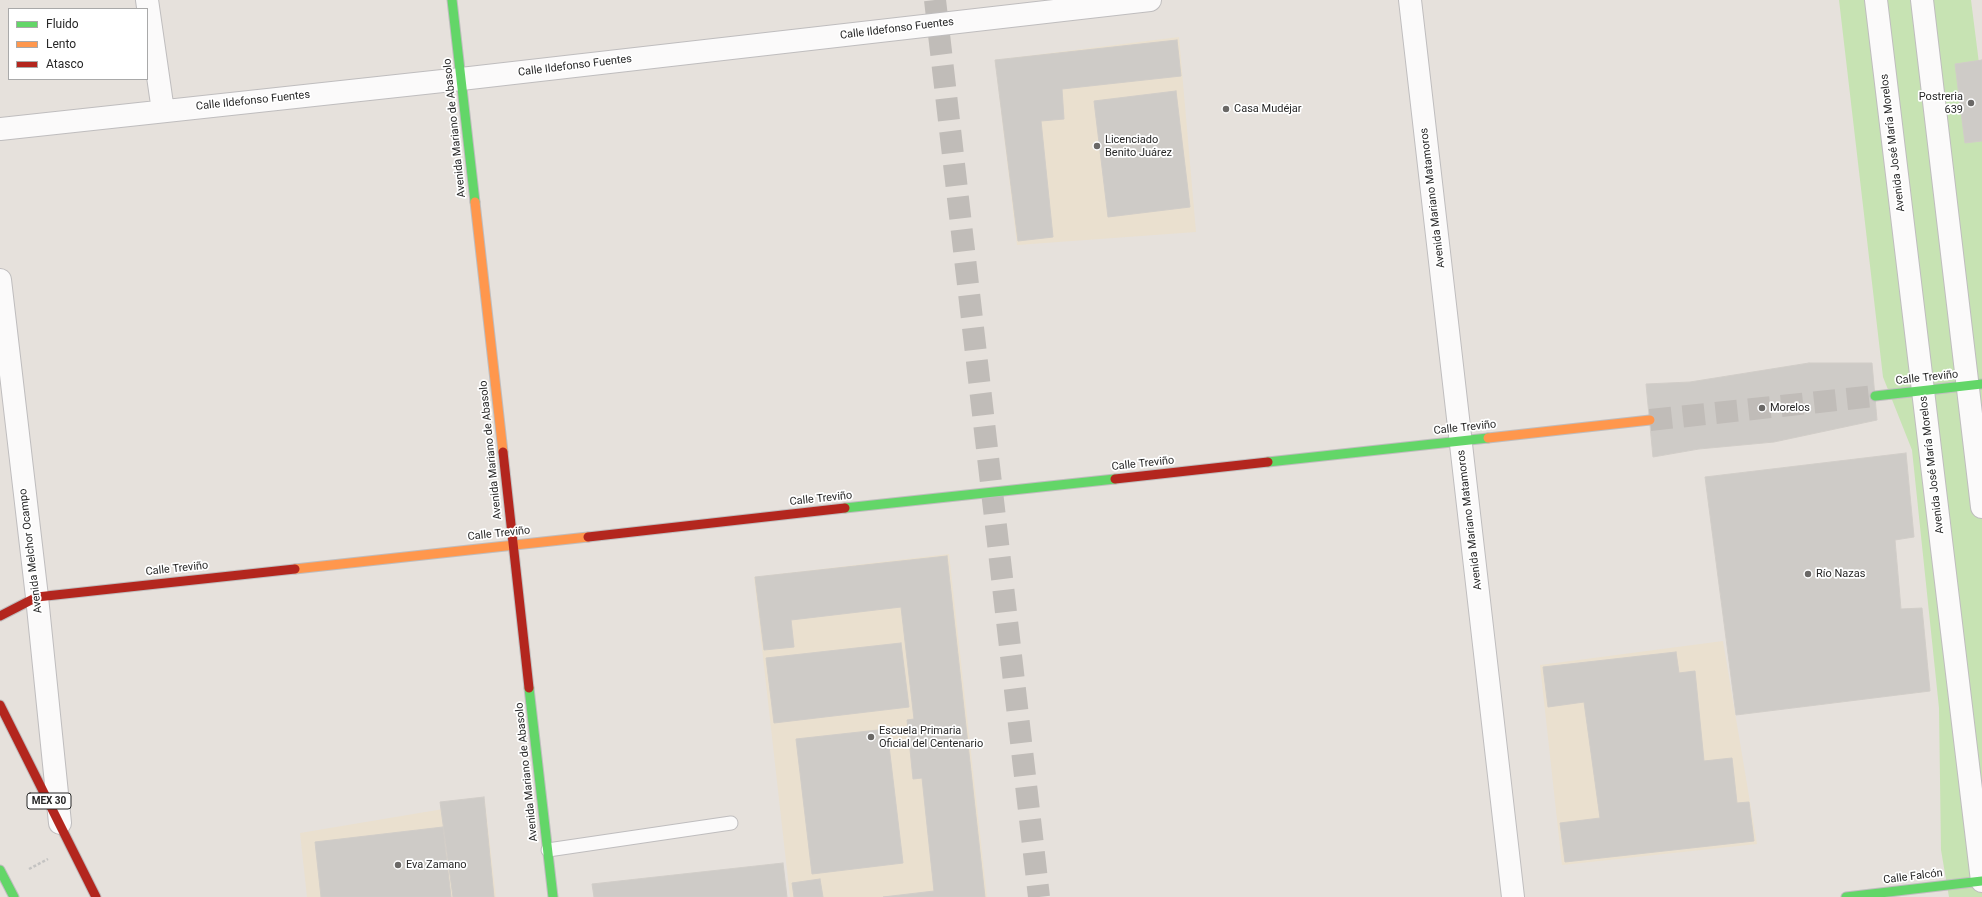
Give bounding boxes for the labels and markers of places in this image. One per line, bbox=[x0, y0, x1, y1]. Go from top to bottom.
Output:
place label: Postreria 639 bbox=[1919, 90, 1963, 116]
marker: Postreria 639 bbox=[1966, 98, 1976, 108]
place label: Casa Mudéjar bbox=[1234, 102, 1302, 116]
marker: Casa Mudéjar bbox=[1221, 104, 1231, 114]
place label: Licenciado Benito Juárez bbox=[1105, 133, 1172, 159]
marker: Licenciado Benito Juárez bbox=[1092, 141, 1102, 151]
place label: Morelos bbox=[1770, 401, 1810, 415]
marker: Morelos bbox=[1757, 403, 1767, 413]
place label: Río Nazas bbox=[1816, 567, 1865, 581]
marker: Río Nazas bbox=[1803, 569, 1813, 579]
place label: Escuela Primaria Oficial del Centenario bbox=[879, 724, 983, 750]
marker: Escuela Primaria Oficial del Centenario bbox=[866, 732, 876, 742]
place label: Eva Zamano bbox=[406, 858, 467, 872]
marker: Eva Zamano bbox=[393, 860, 403, 870]

